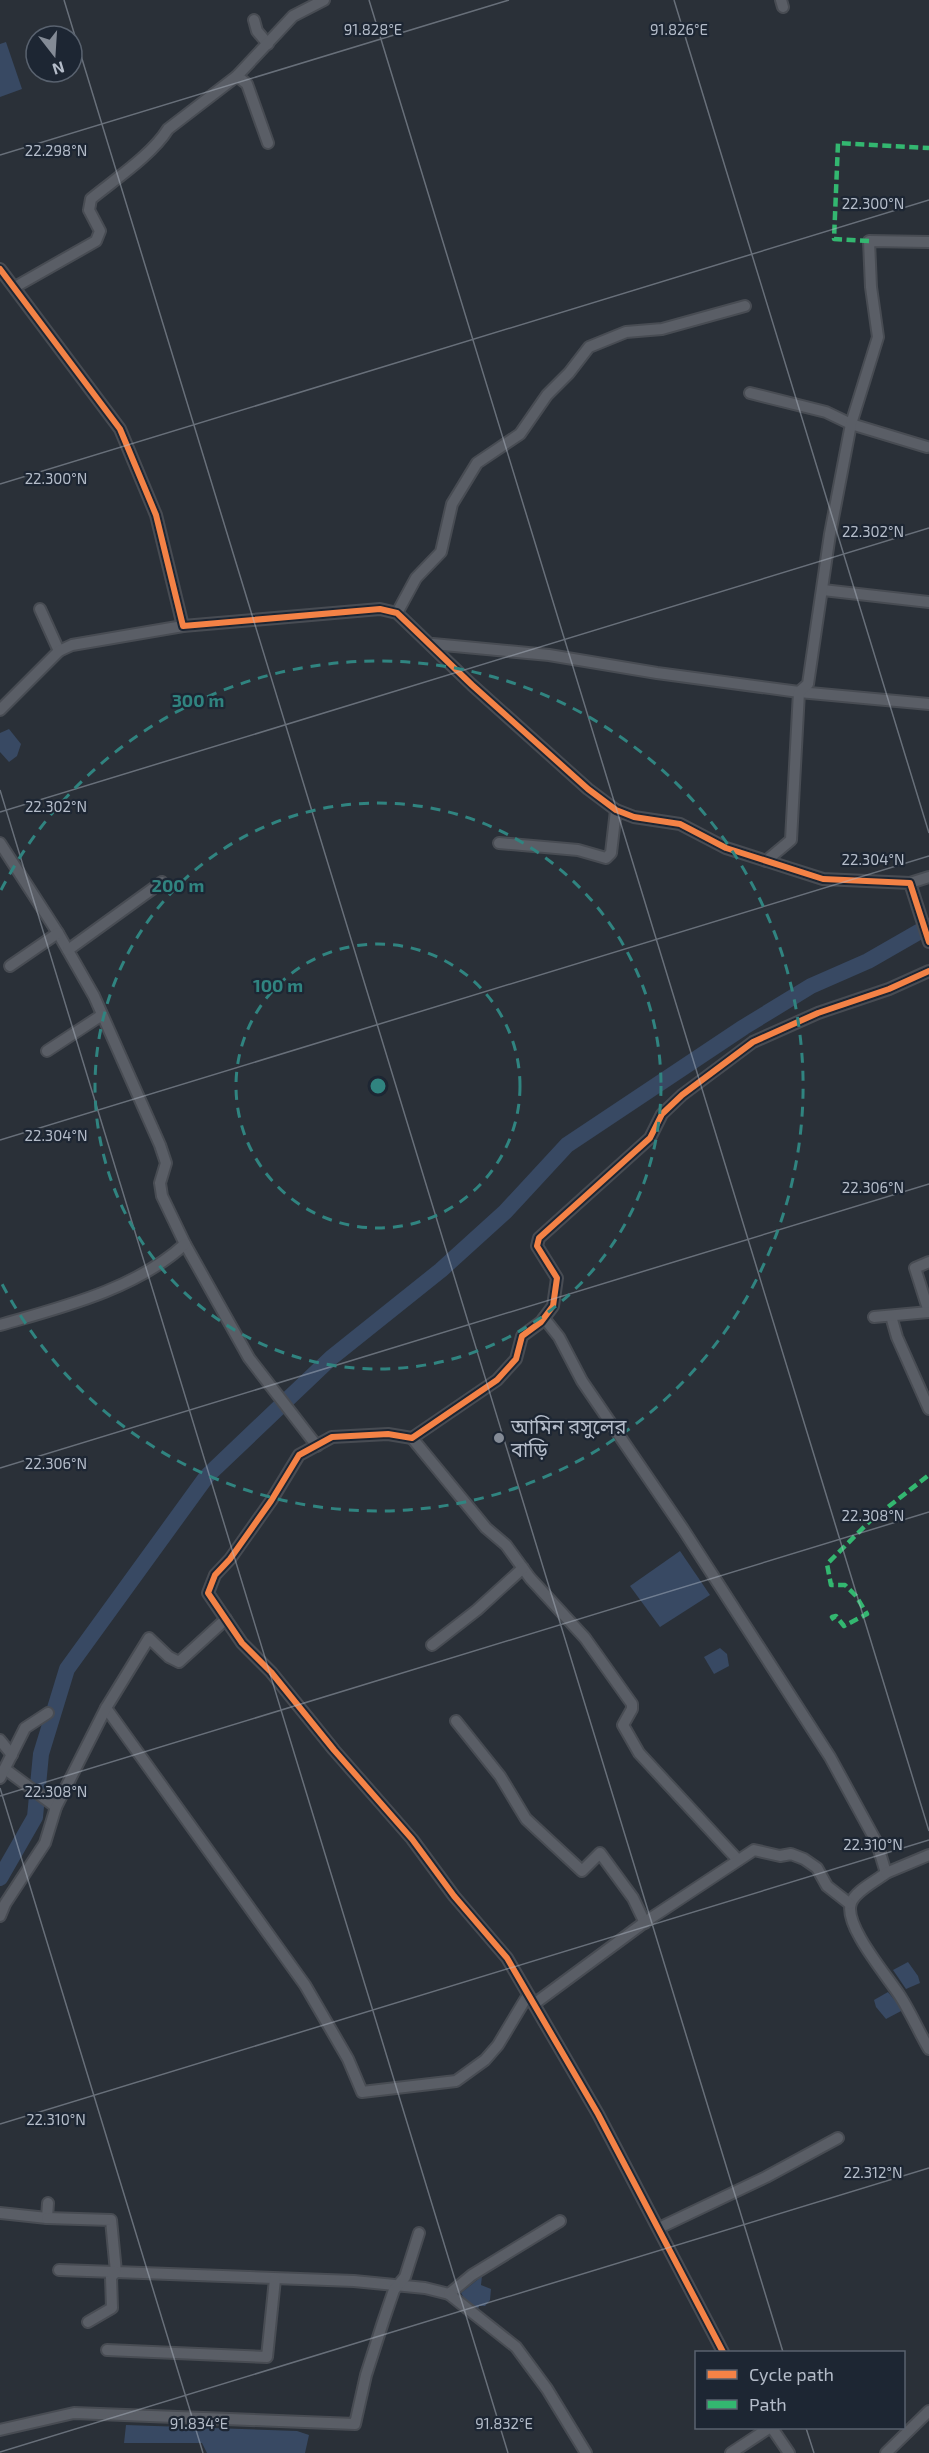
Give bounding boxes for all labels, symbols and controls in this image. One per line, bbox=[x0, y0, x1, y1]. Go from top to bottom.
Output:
text: 91.828°E bbox=[344, 20, 402, 38]
text: 91.826°E bbox=[650, 20, 708, 38]
north arrow bbox=[24, 24, 84, 84]
text: N bbox=[50, 58, 67, 80]
text: 22.298°N bbox=[25, 141, 87, 159]
text: 22.300°N bbox=[842, 194, 904, 212]
text: 22.300°N bbox=[25, 469, 87, 487]
text: 22.302°N bbox=[842, 522, 904, 540]
text: 300 m bbox=[172, 689, 224, 711]
text: 22.302°N bbox=[25, 797, 87, 815]
text: 22.304°N bbox=[842, 850, 904, 868]
text: 200 m bbox=[152, 874, 204, 896]
text: 100 m bbox=[253, 974, 303, 996]
centre of rings bbox=[368, 1076, 388, 1096]
text: 22.304°N bbox=[25, 1126, 87, 1144]
text: 22.306°N bbox=[842, 1178, 904, 1196]
place label: আমিন রসুলের বাড়ি bbox=[510, 1414, 627, 1461]
marker: আমিন রসুলের বাড়ি bbox=[492, 1431, 506, 1445]
text: 22.306°N bbox=[25, 1454, 87, 1472]
text: 22.308°N bbox=[842, 1506, 904, 1524]
text: 22.308°N bbox=[25, 1782, 87, 1800]
text: 22.310°N bbox=[843, 1835, 903, 1853]
text: 22.310°N bbox=[26, 2110, 86, 2128]
text: 22.312°N bbox=[843, 2163, 903, 2181]
legend bbox=[695, 2351, 905, 2429]
text: Cycle path bbox=[749, 2363, 834, 2385]
text: Path bbox=[749, 2393, 787, 2415]
text: 91.834°E bbox=[170, 2414, 228, 2432]
text: 91.832°E bbox=[475, 2414, 533, 2432]

